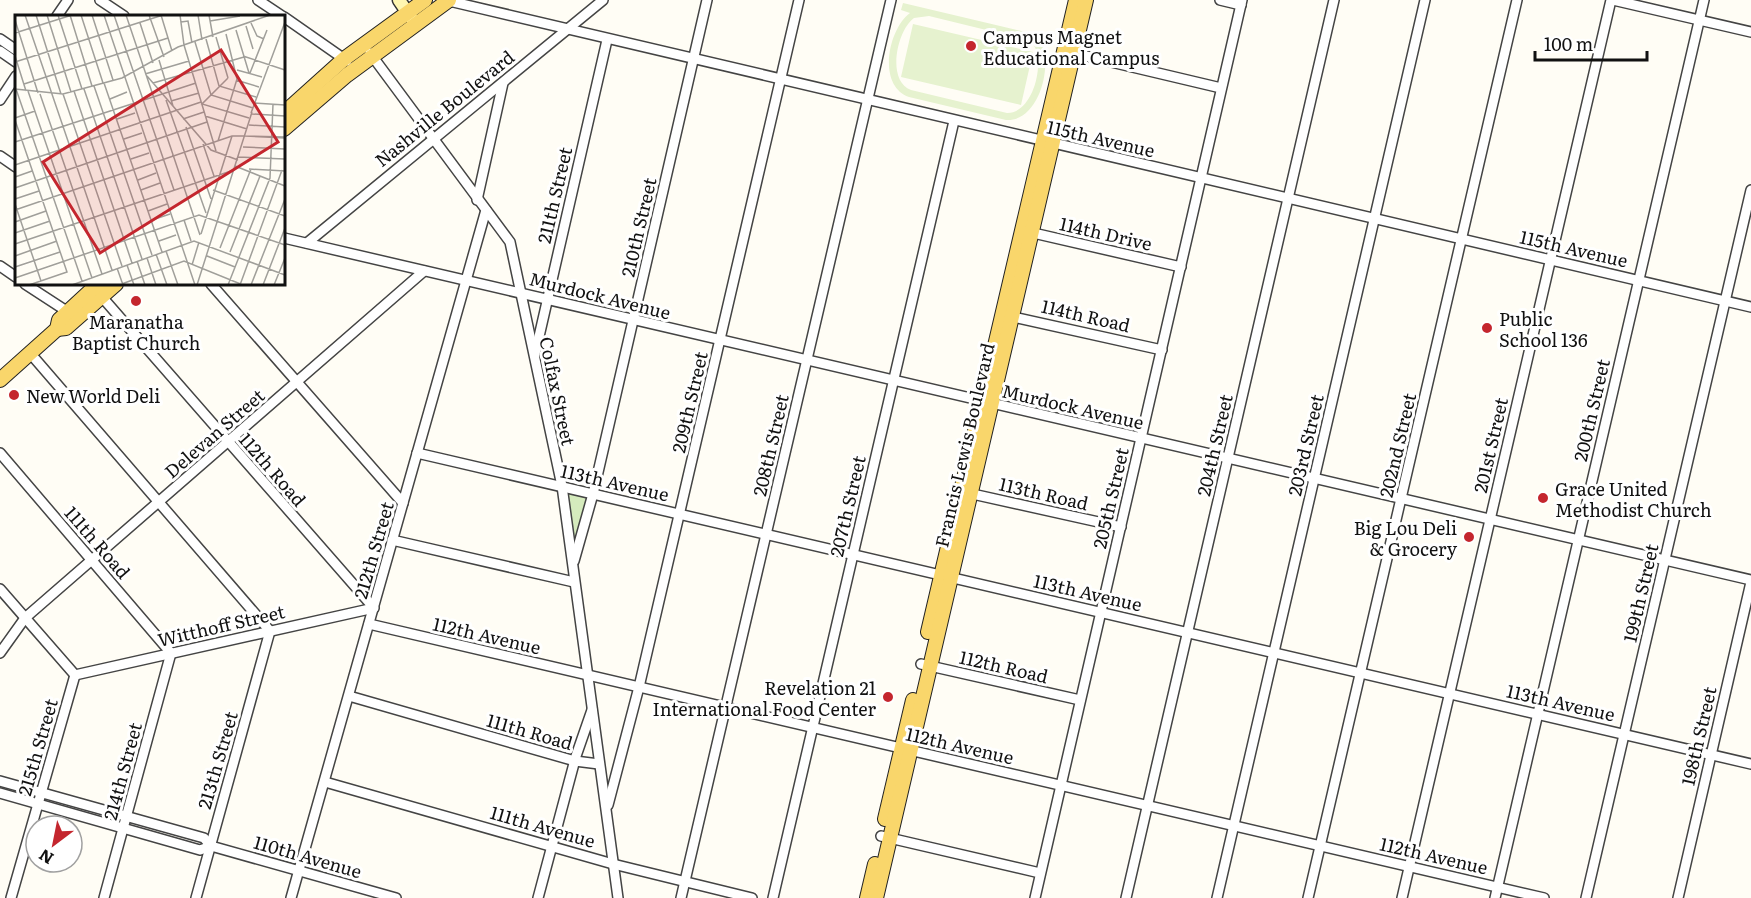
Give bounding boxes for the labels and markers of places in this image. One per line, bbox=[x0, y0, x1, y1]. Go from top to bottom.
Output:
place label: Campus Magnet Educational Campus bbox=[983, 23, 1159, 71]
marker: Campus Magnet Educational Campus bbox=[964, 39, 978, 53]
marker: Maranatha Baptist Church bbox=[129, 294, 143, 308]
place label: Public School 136 bbox=[1499, 305, 1588, 353]
place label: Maranatha Baptist Church bbox=[72, 308, 200, 356]
marker: Public School 136 bbox=[1480, 321, 1494, 335]
place label: New World Deli bbox=[26, 382, 160, 409]
marker: New World Deli bbox=[7, 388, 21, 402]
place label: Grace United Methodist Church bbox=[1555, 475, 1712, 523]
marker: Grace United Methodist Church bbox=[1536, 491, 1550, 505]
place label: Big Lou Deli & Grocery bbox=[1354, 514, 1458, 562]
marker: Big Lou Deli & Grocery bbox=[1462, 530, 1476, 544]
place label: Revelation 21 International Food Center bbox=[652, 674, 876, 722]
marker: Revelation 21 International Food Center bbox=[881, 690, 895, 704]

